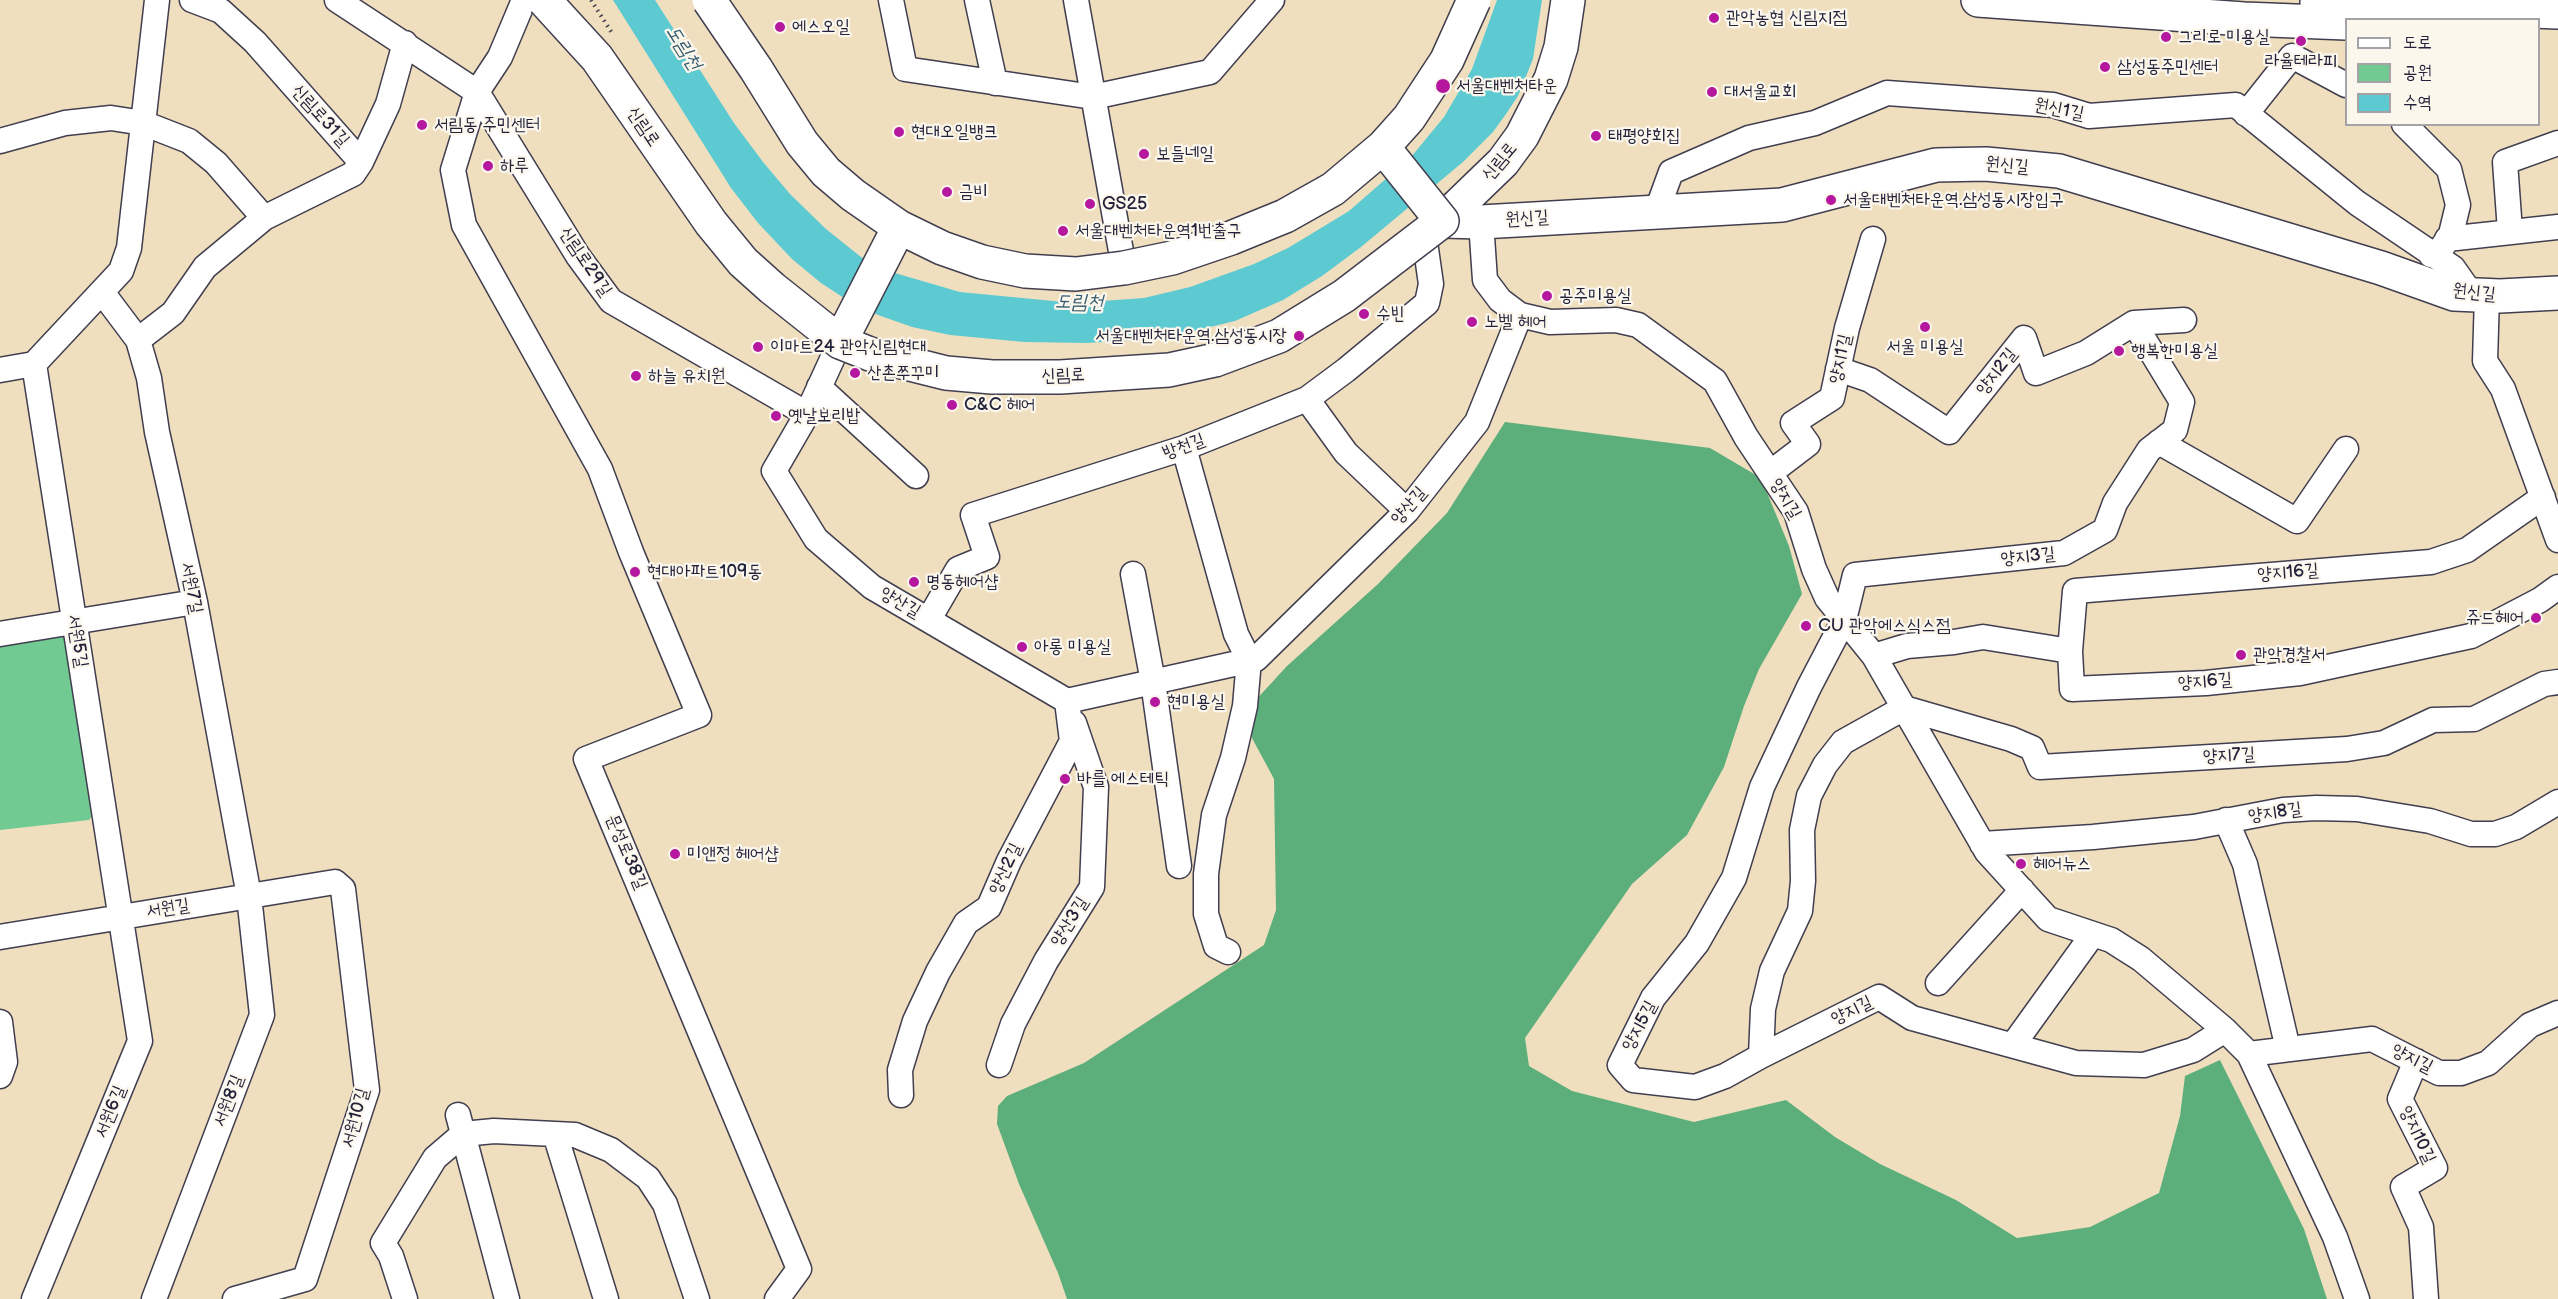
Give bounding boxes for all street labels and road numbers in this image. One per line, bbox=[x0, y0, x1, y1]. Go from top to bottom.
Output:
street label: 신림로31길 bbox=[287, 81, 353, 151]
street label: 원신1길 bbox=[2032, 95, 2086, 125]
street label: 신림로 bbox=[622, 103, 664, 151]
street label: 신림로 bbox=[1478, 138, 1522, 186]
street label: 원신길 bbox=[1984, 153, 2030, 179]
street label: 원신길 bbox=[1505, 207, 1549, 231]
street label: 신림로29길 bbox=[554, 223, 616, 301]
street label: 원신길 bbox=[2451, 280, 2497, 306]
street label: 양지1길 bbox=[1825, 332, 1857, 386]
street label: 양지2길 bbox=[1972, 344, 2022, 400]
street label: 신림로 bbox=[1041, 364, 1085, 388]
street label: 방천길 bbox=[1160, 429, 1208, 465]
street label: 양지길 bbox=[1765, 475, 1805, 523]
street label: 양산길 bbox=[1387, 483, 1431, 529]
street label: 양지3길 bbox=[2000, 543, 2056, 571]
street label: 서원7길 bbox=[175, 560, 207, 616]
street label: 양지16길 bbox=[2257, 560, 2319, 586]
street label: 양산길 bbox=[876, 583, 924, 623]
street label: 서원5길 bbox=[62, 613, 92, 669]
street label: 양지6길 bbox=[2177, 669, 2233, 695]
street label: 양지7길 bbox=[2202, 744, 2256, 768]
street label: 양지8길 bbox=[2247, 799, 2303, 827]
street label: 문성로38길 bbox=[601, 811, 651, 893]
street label: 양산2길 bbox=[985, 840, 1027, 898]
street label: 양산3길 bbox=[1046, 893, 1094, 951]
street label: 서원길 bbox=[145, 895, 191, 923]
street label: 양지길 bbox=[1828, 992, 1876, 1030]
street label: 양지5길 bbox=[1618, 997, 1662, 1055]
street label: 양지길 bbox=[2388, 1040, 2436, 1078]
street label: 서원8길 bbox=[209, 1072, 249, 1130]
street label: 서원6길 bbox=[91, 1083, 131, 1141]
street label: 서원10길 bbox=[338, 1086, 374, 1150]
street label: 양지10길 bbox=[2394, 1103, 2440, 1167]

